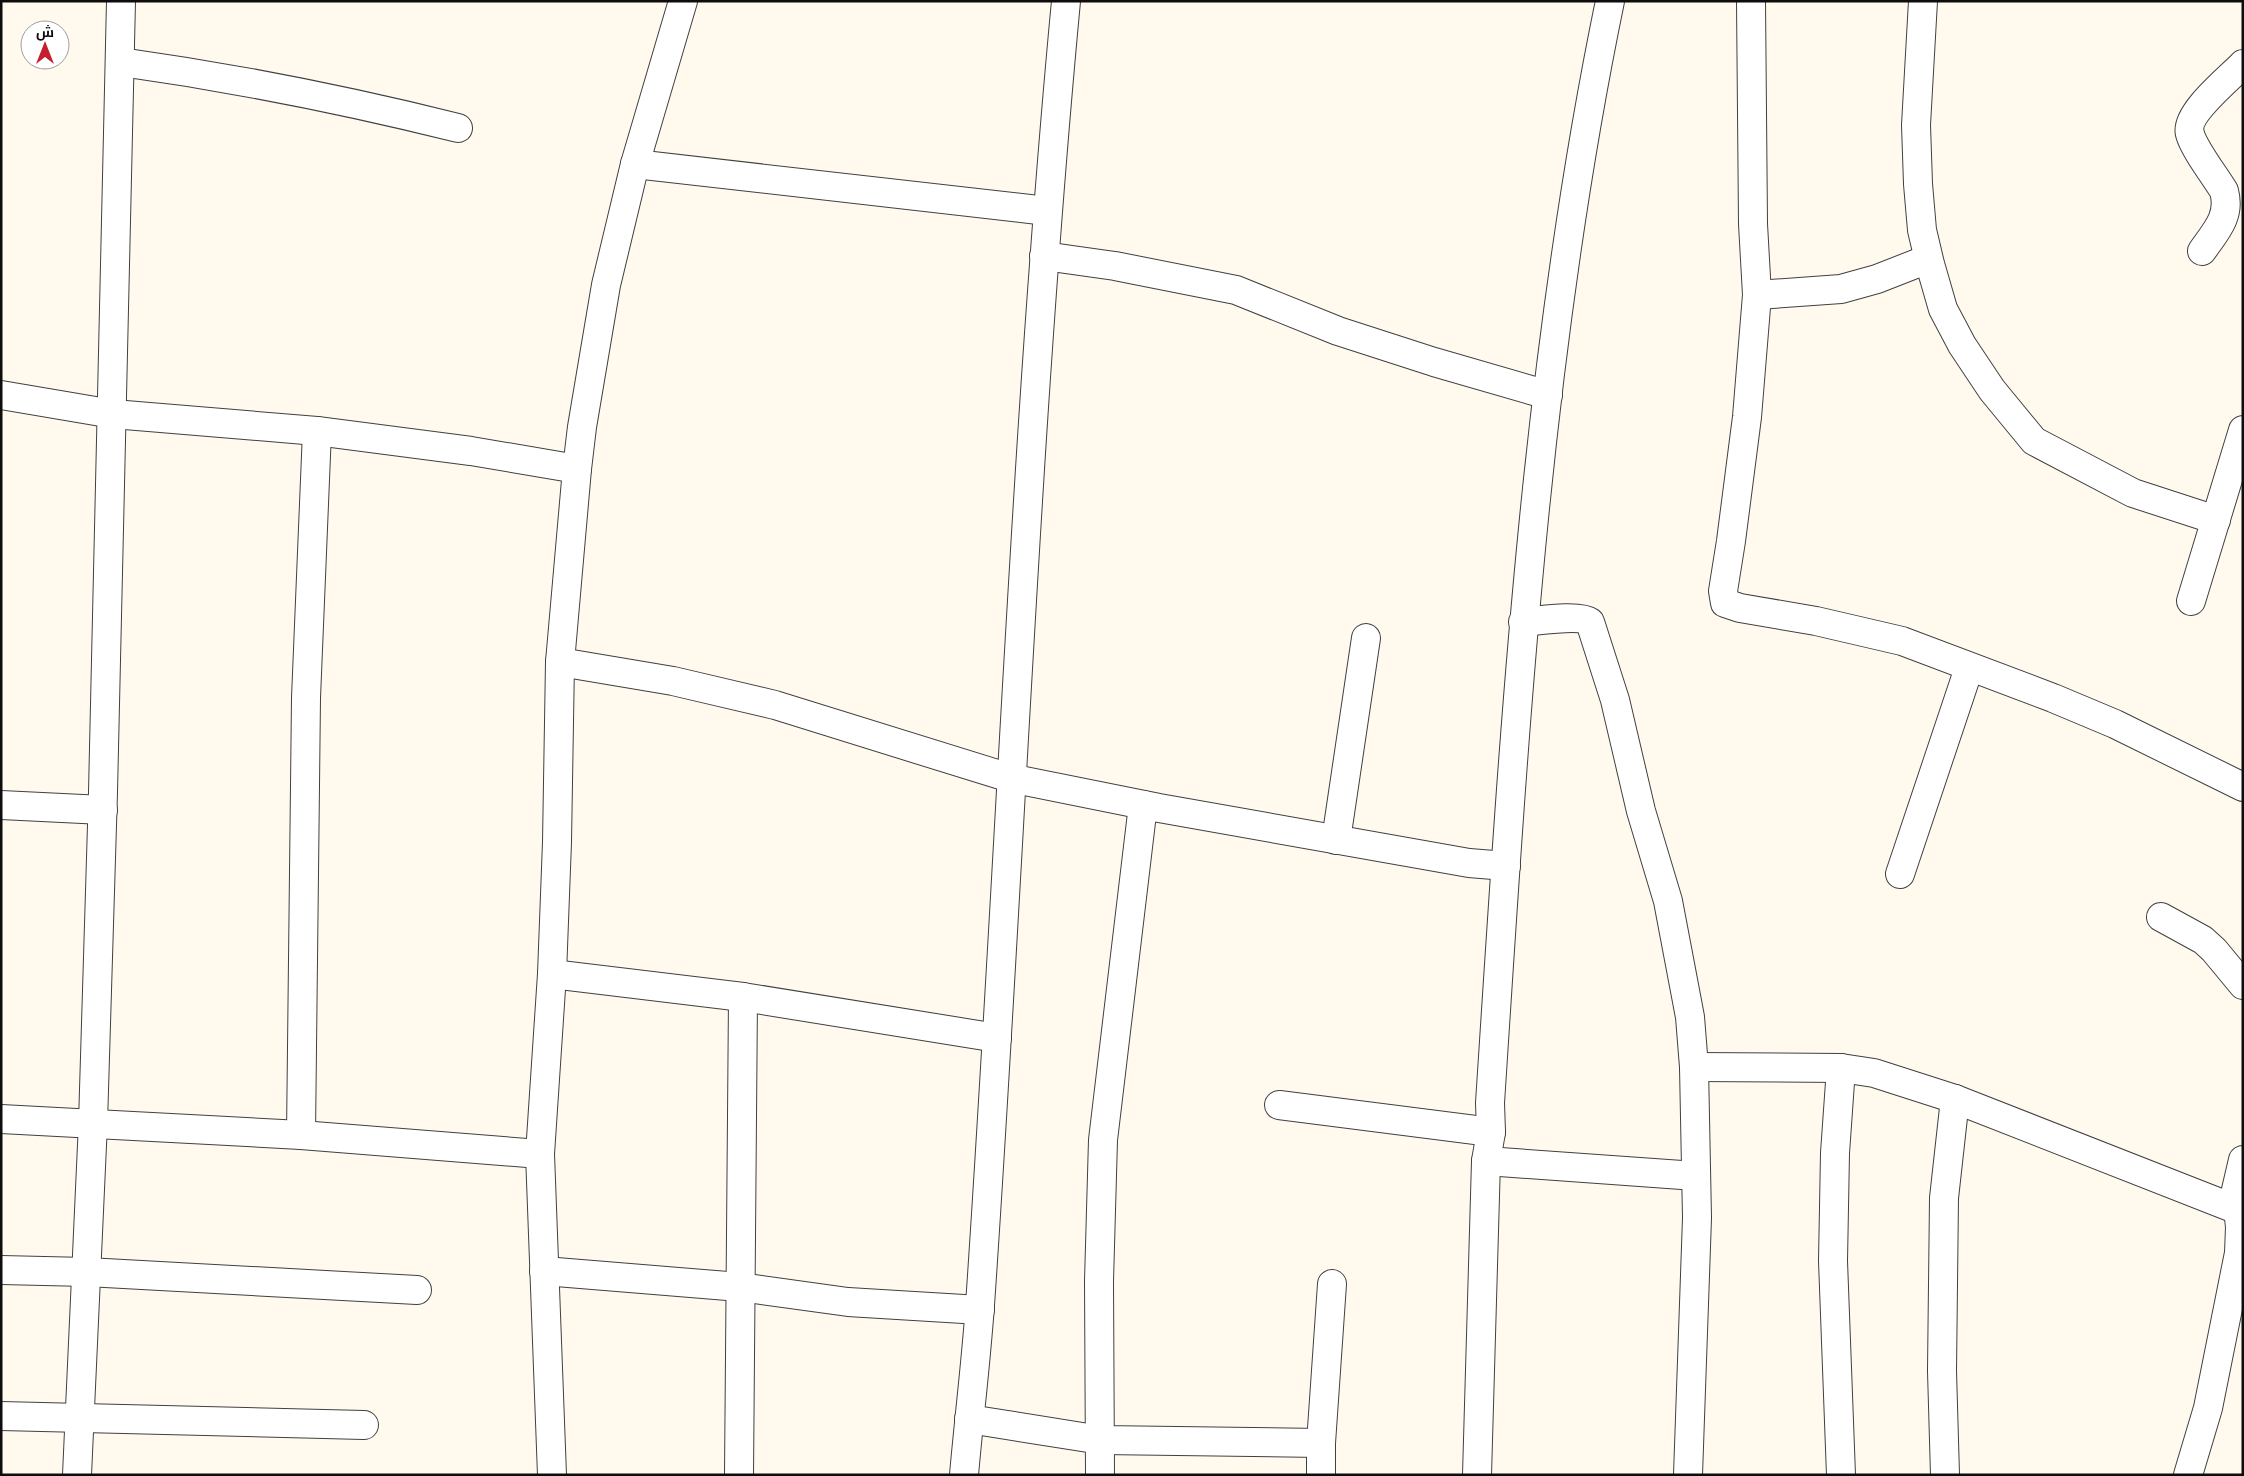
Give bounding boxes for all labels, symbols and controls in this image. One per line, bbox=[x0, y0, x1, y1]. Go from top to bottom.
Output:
north arrow bbox=[20, 20, 70, 70]
text: ش bbox=[36, 23, 54, 41]

